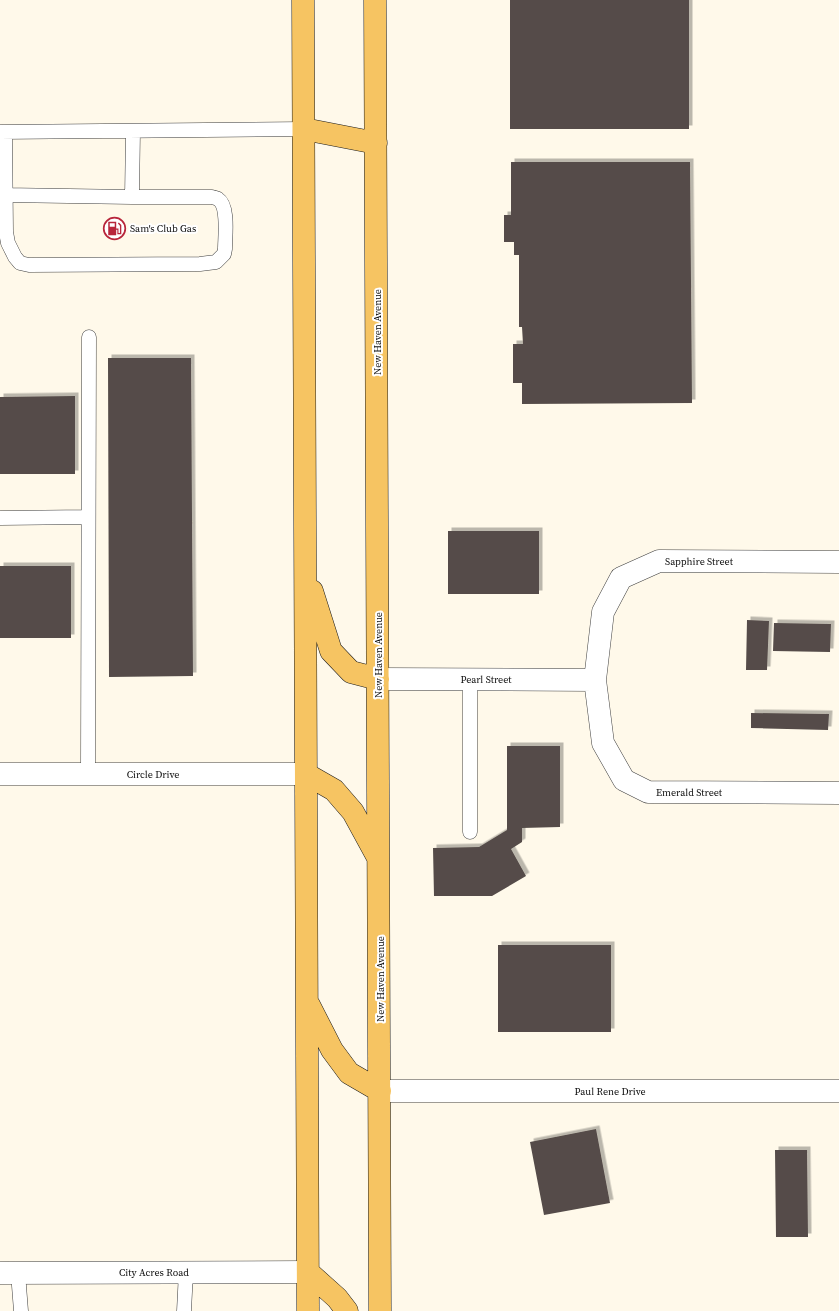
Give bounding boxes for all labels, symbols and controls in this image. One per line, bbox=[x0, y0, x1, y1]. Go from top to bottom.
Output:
fuel station icon: Sam's Club Gas bbox=[102, 215, 128, 241]
place label: Sam's Club Gas bbox=[130, 222, 196, 235]
street label: New Haven Avenue bbox=[371, 289, 384, 375]
street label: Sapphire Street bbox=[665, 555, 734, 568]
street label: New Haven Avenue bbox=[372, 612, 385, 698]
street label: Pearl Street bbox=[460, 673, 512, 686]
street label: Circle Drive bbox=[127, 768, 179, 781]
street label: Emerald Street bbox=[656, 786, 723, 799]
street label: New Haven Avenue bbox=[374, 936, 387, 1022]
street label: Paul Rene Drive bbox=[574, 1085, 646, 1098]
street label: City Acres Road bbox=[119, 1266, 189, 1279]

